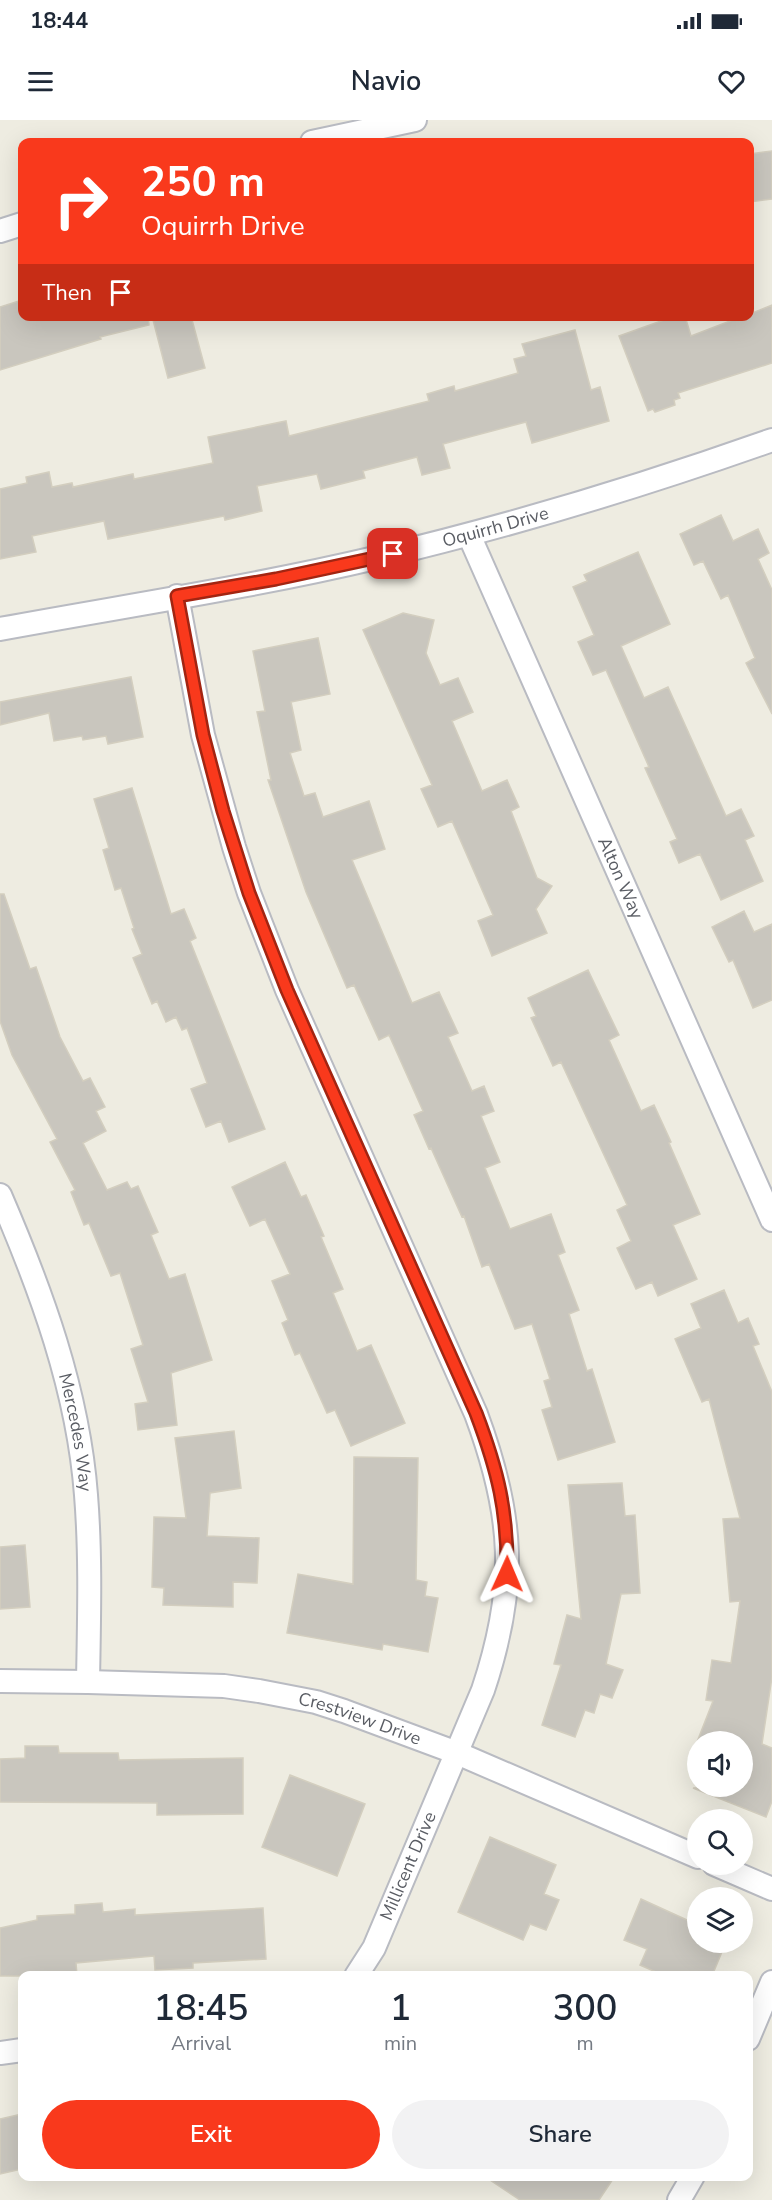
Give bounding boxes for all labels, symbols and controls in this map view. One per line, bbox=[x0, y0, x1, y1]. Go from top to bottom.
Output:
text: 18:44 bbox=[30, 6, 88, 36]
text: Navio bbox=[351, 63, 421, 100]
icon: menu bbox=[24, 65, 57, 98]
icon: heart bbox=[715, 65, 748, 98]
text: 250 m bbox=[141, 154, 265, 211]
icon: right bbox=[42, 162, 120, 240]
text: Oquirrh Drive bbox=[141, 208, 305, 245]
icon: arrive bbox=[104, 276, 137, 309]
text: Then bbox=[42, 278, 92, 308]
street label: Oquirrh Drive bbox=[440, 501, 551, 553]
pin bbox=[367, 528, 418, 579]
icon: arrive bbox=[376, 537, 409, 570]
street label: Alton Way bbox=[592, 833, 650, 923]
street label: Mercedes Way bbox=[53, 1371, 98, 1493]
position arrow bbox=[475, 1542, 539, 1606]
street label: Crestview Drive bbox=[296, 1687, 424, 1751]
map controls bbox=[687, 1731, 753, 1953]
button: sound bbox=[687, 1731, 753, 1797]
street label: Millicent Drive bbox=[374, 1808, 442, 1924]
button: search bbox=[687, 1809, 753, 1875]
button: layers bbox=[687, 1887, 753, 1953]
text: 18:45 bbox=[154, 1984, 248, 2033]
text: 1 bbox=[390, 1984, 411, 2033]
text: 300 bbox=[553, 1984, 617, 2033]
text: Arrival bbox=[171, 2030, 231, 2057]
text: min bbox=[384, 2030, 417, 2057]
text: m bbox=[577, 2030, 594, 2057]
button: Exit bbox=[42, 2100, 380, 2169]
button: Share bbox=[392, 2100, 729, 2169]

